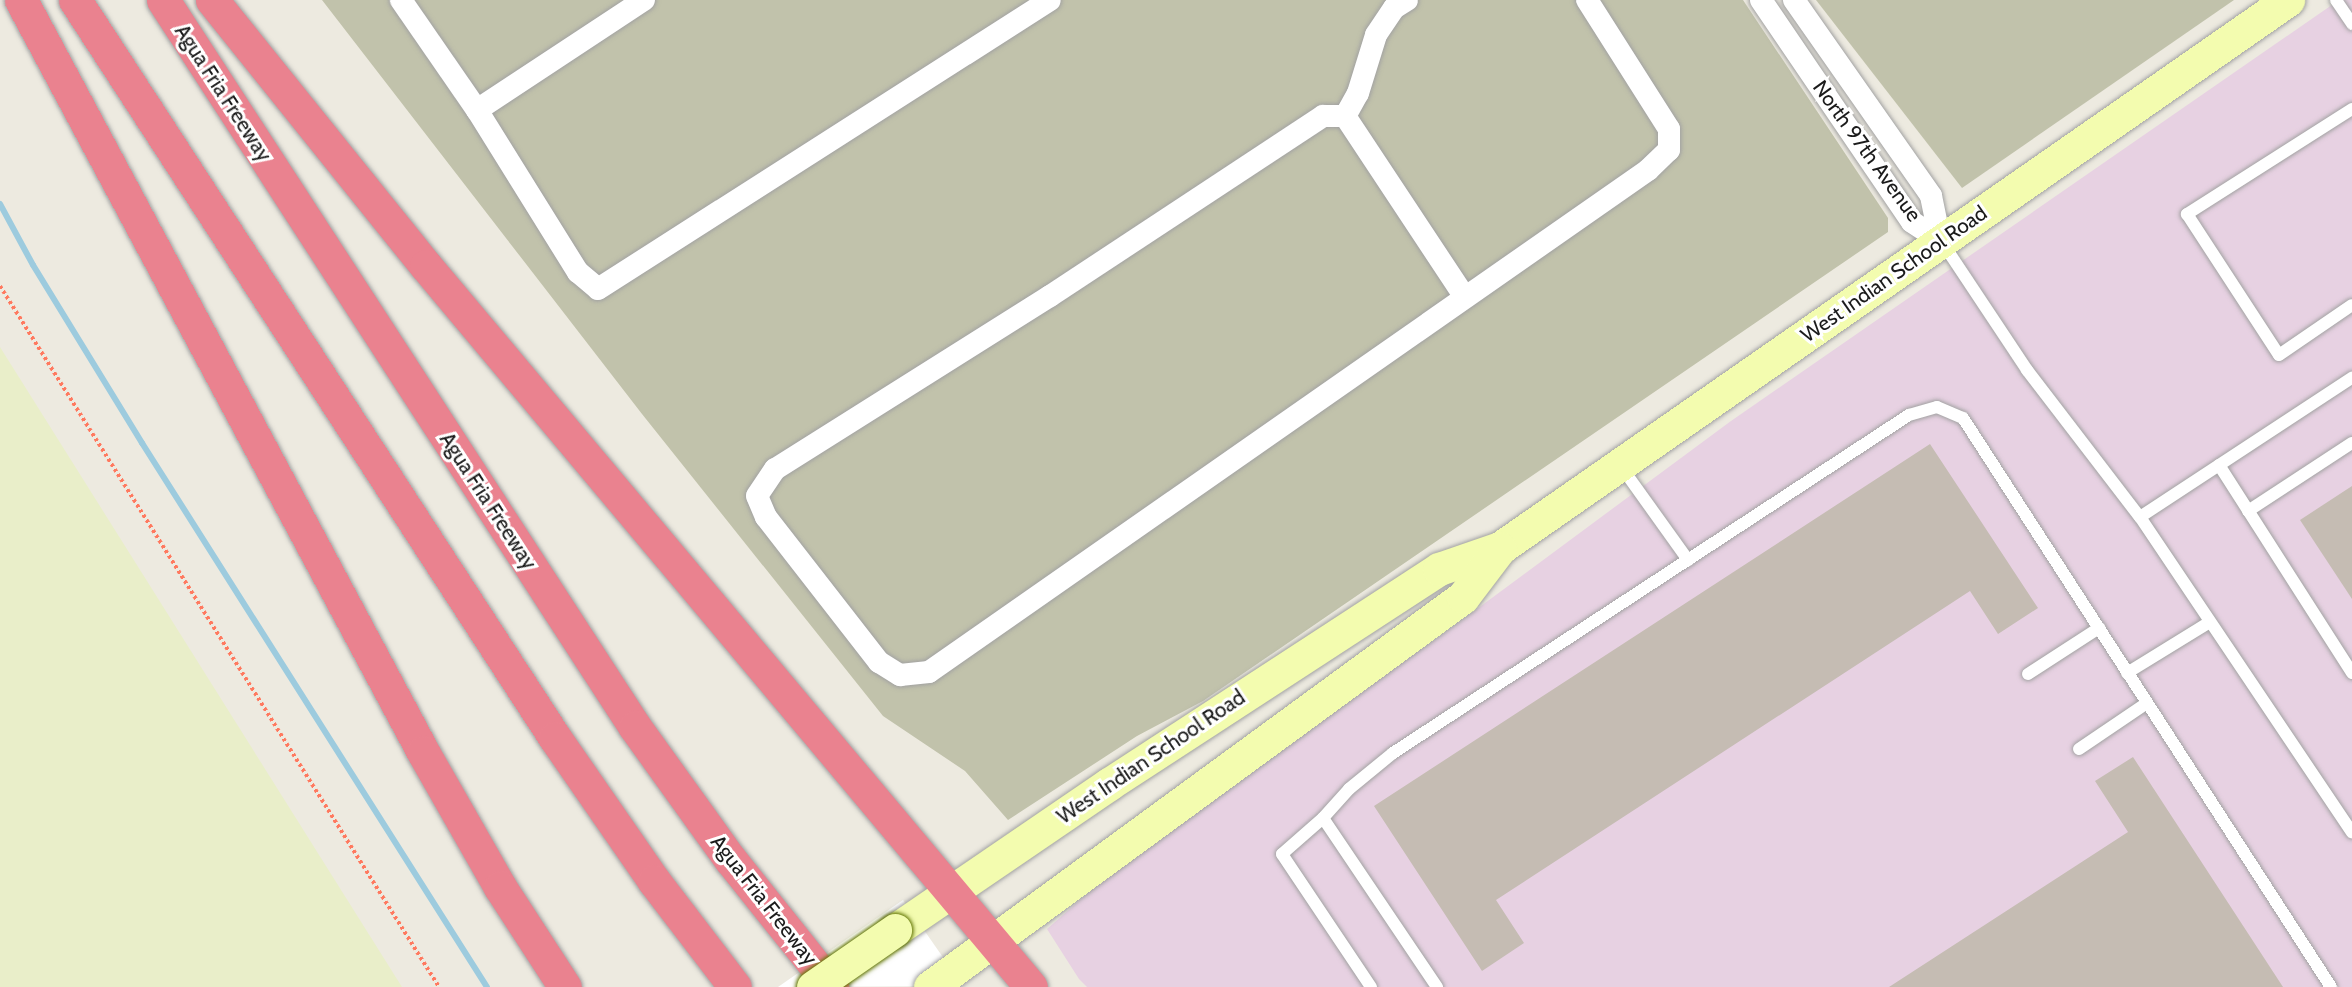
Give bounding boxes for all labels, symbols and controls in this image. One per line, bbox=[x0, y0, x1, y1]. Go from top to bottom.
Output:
street label: Agua Fria Freeway bbox=[169, 20, 277, 166]
street label: North 97th Avenue bbox=[1807, 76, 1927, 226]
street label: West Indian School Road bbox=[1796, 200, 1992, 348]
street label: Agua Fria Freeway bbox=[434, 428, 542, 574]
street label: West Indian School Road bbox=[1052, 685, 1250, 829]
street label: Agua Fria Freeway bbox=[705, 830, 823, 970]

